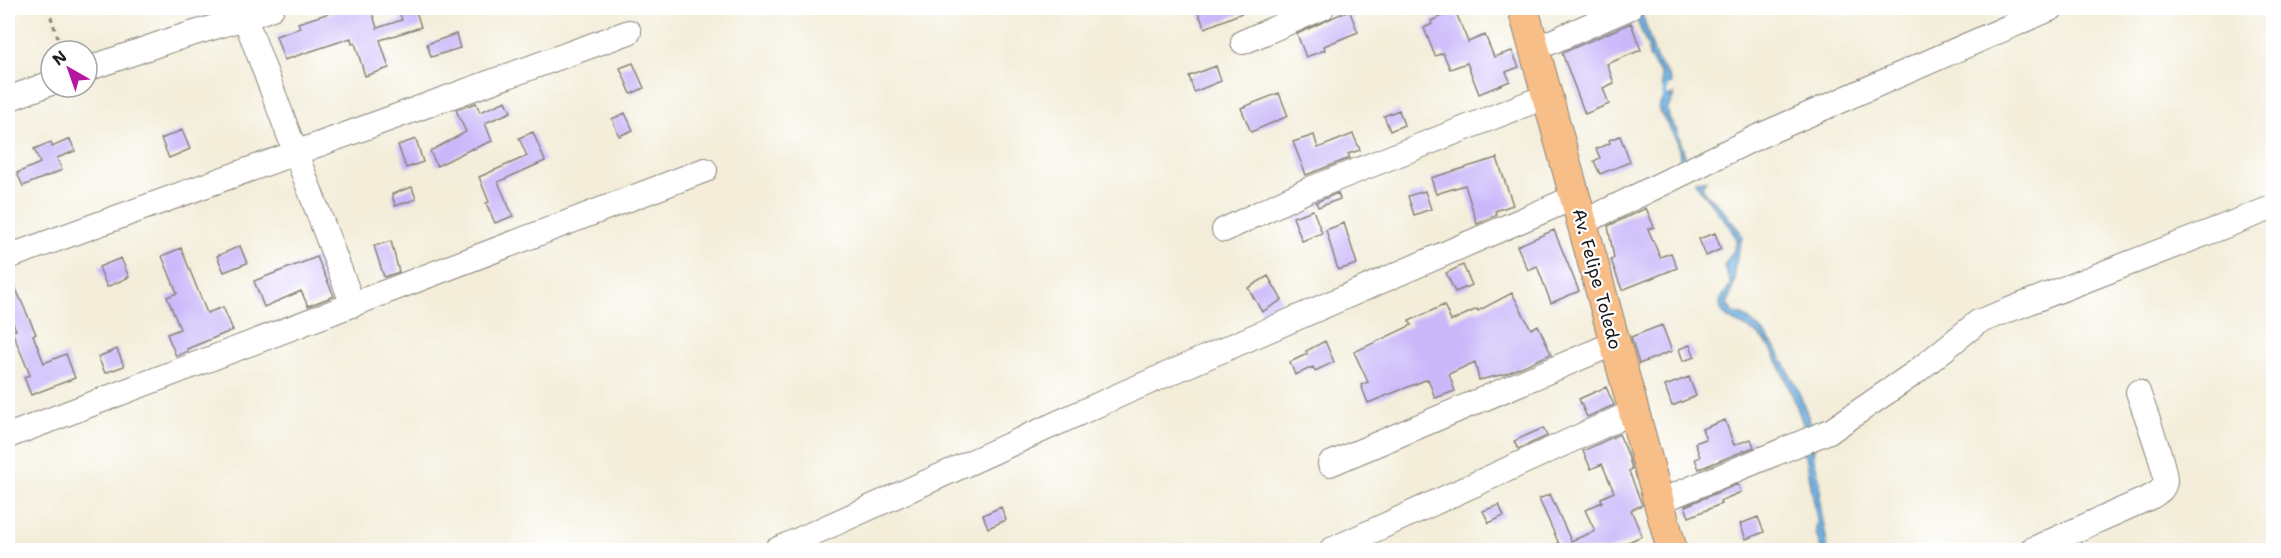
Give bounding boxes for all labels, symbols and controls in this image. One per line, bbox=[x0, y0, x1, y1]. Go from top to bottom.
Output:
north arrow bbox=[39, 39, 99, 99]
text: N bbox=[48, 46, 71, 70]
street label: Av. Felipe Toledo bbox=[1567, 206, 1627, 352]

